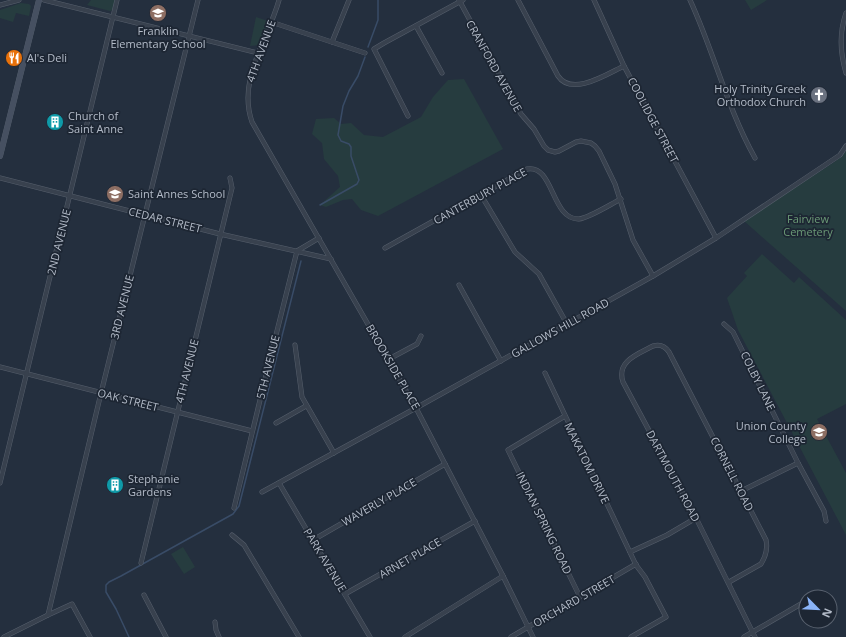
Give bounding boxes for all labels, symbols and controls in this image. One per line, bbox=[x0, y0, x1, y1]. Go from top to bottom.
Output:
school or university icon: Franklin Elementary School bbox=[148, 3, 168, 23]
street label: CRANFORD AVENUE bbox=[463, 17, 526, 114]
street label: 4TH AVENUE bbox=[242, 18, 279, 84]
place label: Franklin Elementary School bbox=[110, 23, 206, 51]
restaurant icon: Al's Deli bbox=[4, 48, 24, 68]
place label: Al's Deli bbox=[27, 50, 67, 65]
street label: COOLIDGE STREET bbox=[625, 74, 682, 165]
place label: Holy Trinity Greek Orthodox Church bbox=[714, 81, 806, 109]
church icon: Holy Trinity Greek Orthodox Church bbox=[809, 85, 829, 105]
place label: Church of Saint Anne bbox=[68, 108, 123, 136]
building icon: Church of Saint Anne bbox=[45, 112, 65, 132]
street label: CANTERBURY PLACE bbox=[430, 164, 529, 227]
school or university icon: Saint Annes School bbox=[105, 184, 125, 204]
place label: Saint Annes School bbox=[128, 186, 225, 201]
street label: CEDAR STREET bbox=[127, 203, 203, 236]
street label: 2ND AVENUE bbox=[43, 207, 74, 276]
park label: Fairview Cemetery bbox=[783, 211, 833, 239]
street label: 3RD AVENUE bbox=[106, 273, 137, 341]
street label: GALLOWS HILL ROAD bbox=[508, 294, 611, 361]
street label: BROOKSIDE PLACE bbox=[363, 321, 424, 412]
street label: 5TH AVENUE bbox=[252, 333, 283, 400]
street label: 4TH AVENUE bbox=[171, 337, 202, 404]
street label: COLBY LANE bbox=[738, 349, 779, 413]
street label: OAK STREET bbox=[96, 385, 160, 414]
place label: Union County College bbox=[736, 418, 806, 446]
street label: MAKATOM DRIVE bbox=[561, 420, 614, 506]
school or university icon: Union County College bbox=[809, 422, 829, 442]
street label: DARTMOUTH ROAD bbox=[643, 427, 704, 524]
street label: CORNELL ROAD bbox=[707, 434, 758, 513]
street label: INDIAN SPRING ROAD bbox=[513, 469, 576, 577]
place label: Stephanie Gardens bbox=[128, 471, 179, 499]
street label: WAVERLY PLACE bbox=[339, 474, 419, 529]
building icon: Stephanie Gardens bbox=[105, 475, 125, 495]
street label: PARK AVENUE bbox=[300, 525, 350, 594]
street label: ARNET PLACE bbox=[376, 534, 444, 581]
street label: ORCHARD STREET bbox=[530, 571, 617, 630]
north arrow bbox=[798, 589, 838, 629]
text: N bbox=[819, 606, 836, 620]

